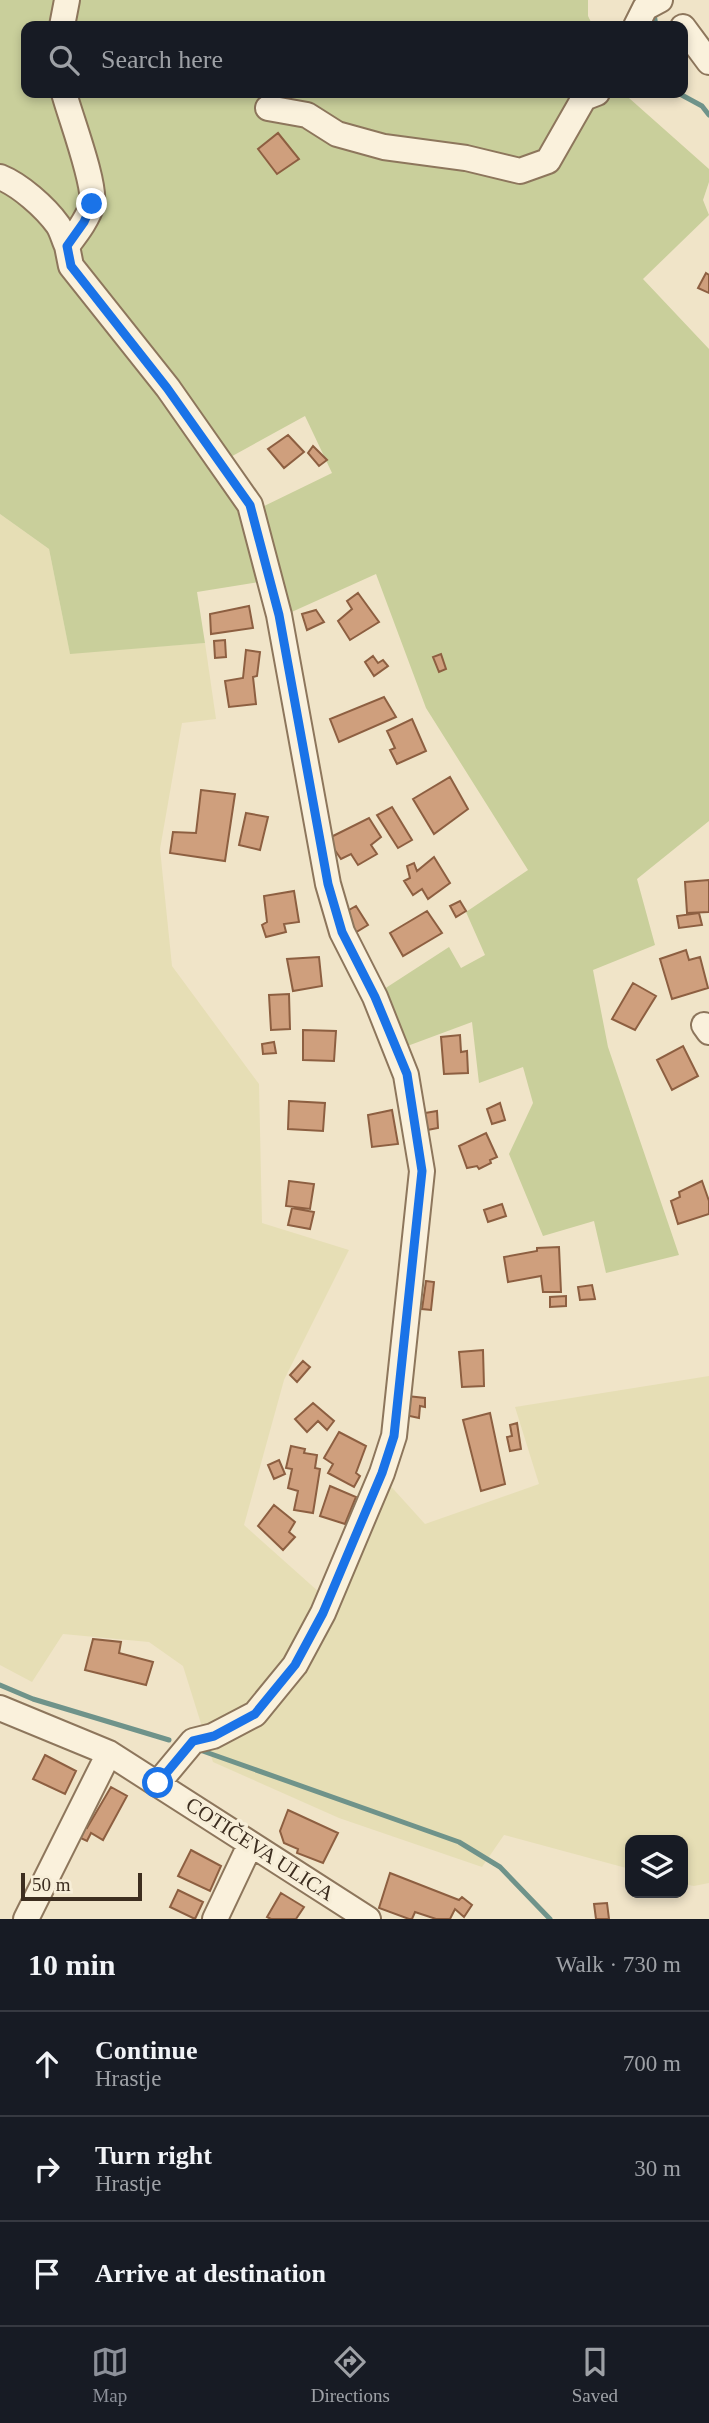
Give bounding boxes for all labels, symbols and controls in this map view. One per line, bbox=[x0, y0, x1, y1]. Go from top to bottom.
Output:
search box bbox=[21, 21, 688, 98]
icon: search bbox=[45, 41, 83, 79]
text: Search here bbox=[101, 45, 223, 74]
route end bbox=[76, 188, 107, 219]
route start bbox=[142, 1767, 173, 1798]
street label: COTIČEVA ULICA bbox=[181, 1792, 339, 1906]
map controls bbox=[625, 1835, 688, 1898]
button: layers bbox=[625, 1835, 688, 1898]
scale bar bbox=[21, 1870, 142, 1902]
text: 50 m bbox=[32, 1874, 71, 1895]
text: 10 min bbox=[28, 1948, 116, 1981]
text: Walk · 730 m bbox=[556, 1952, 681, 1977]
text: Continue bbox=[95, 2036, 198, 2065]
icon: ahead bbox=[28, 2045, 66, 2083]
text: 700 m bbox=[623, 2051, 681, 2076]
text: Hrastje bbox=[95, 2066, 161, 2091]
text: Turn right bbox=[95, 2141, 212, 2170]
icon: right bbox=[28, 2150, 66, 2188]
text: 30 m bbox=[634, 2156, 681, 2181]
text: Hrastje bbox=[95, 2171, 161, 2196]
icon: arrive bbox=[28, 2255, 66, 2293]
text: Arrive at destination bbox=[95, 2259, 326, 2288]
tab: Map bbox=[91, 2343, 129, 2407]
tab: Directions bbox=[311, 2343, 390, 2407]
tab: Saved bbox=[572, 2343, 618, 2407]

